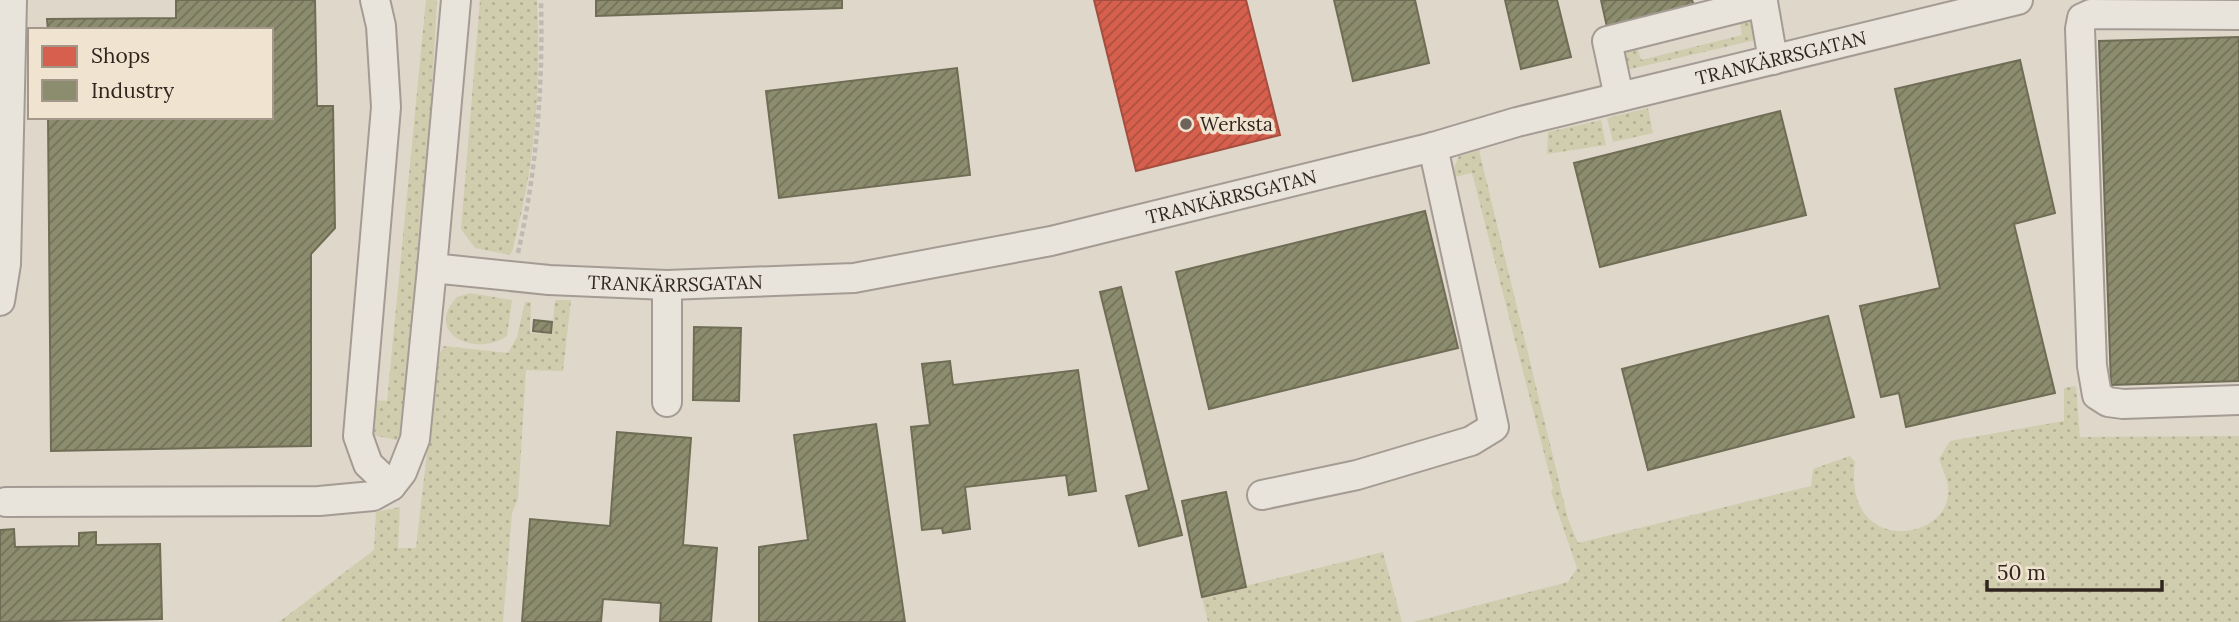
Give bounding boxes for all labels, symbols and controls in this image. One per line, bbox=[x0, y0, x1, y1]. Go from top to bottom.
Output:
street label: TRANKÄRRSGATAN bbox=[1693, 25, 1869, 90]
legend bbox=[28, 28, 273, 119]
text: Shops bbox=[91, 42, 150, 69]
text: Industry bbox=[91, 77, 174, 104]
place label: Werksta bbox=[1200, 112, 1273, 136]
marker: Werksta bbox=[1178, 116, 1194, 132]
street label: TRANKÄRRSGATAN bbox=[1143, 164, 1319, 229]
street label: TRANKÄRRSGATAN bbox=[587, 269, 763, 297]
scale bar bbox=[1987, 548, 2162, 592]
text: 50 m bbox=[1997, 559, 2046, 586]

